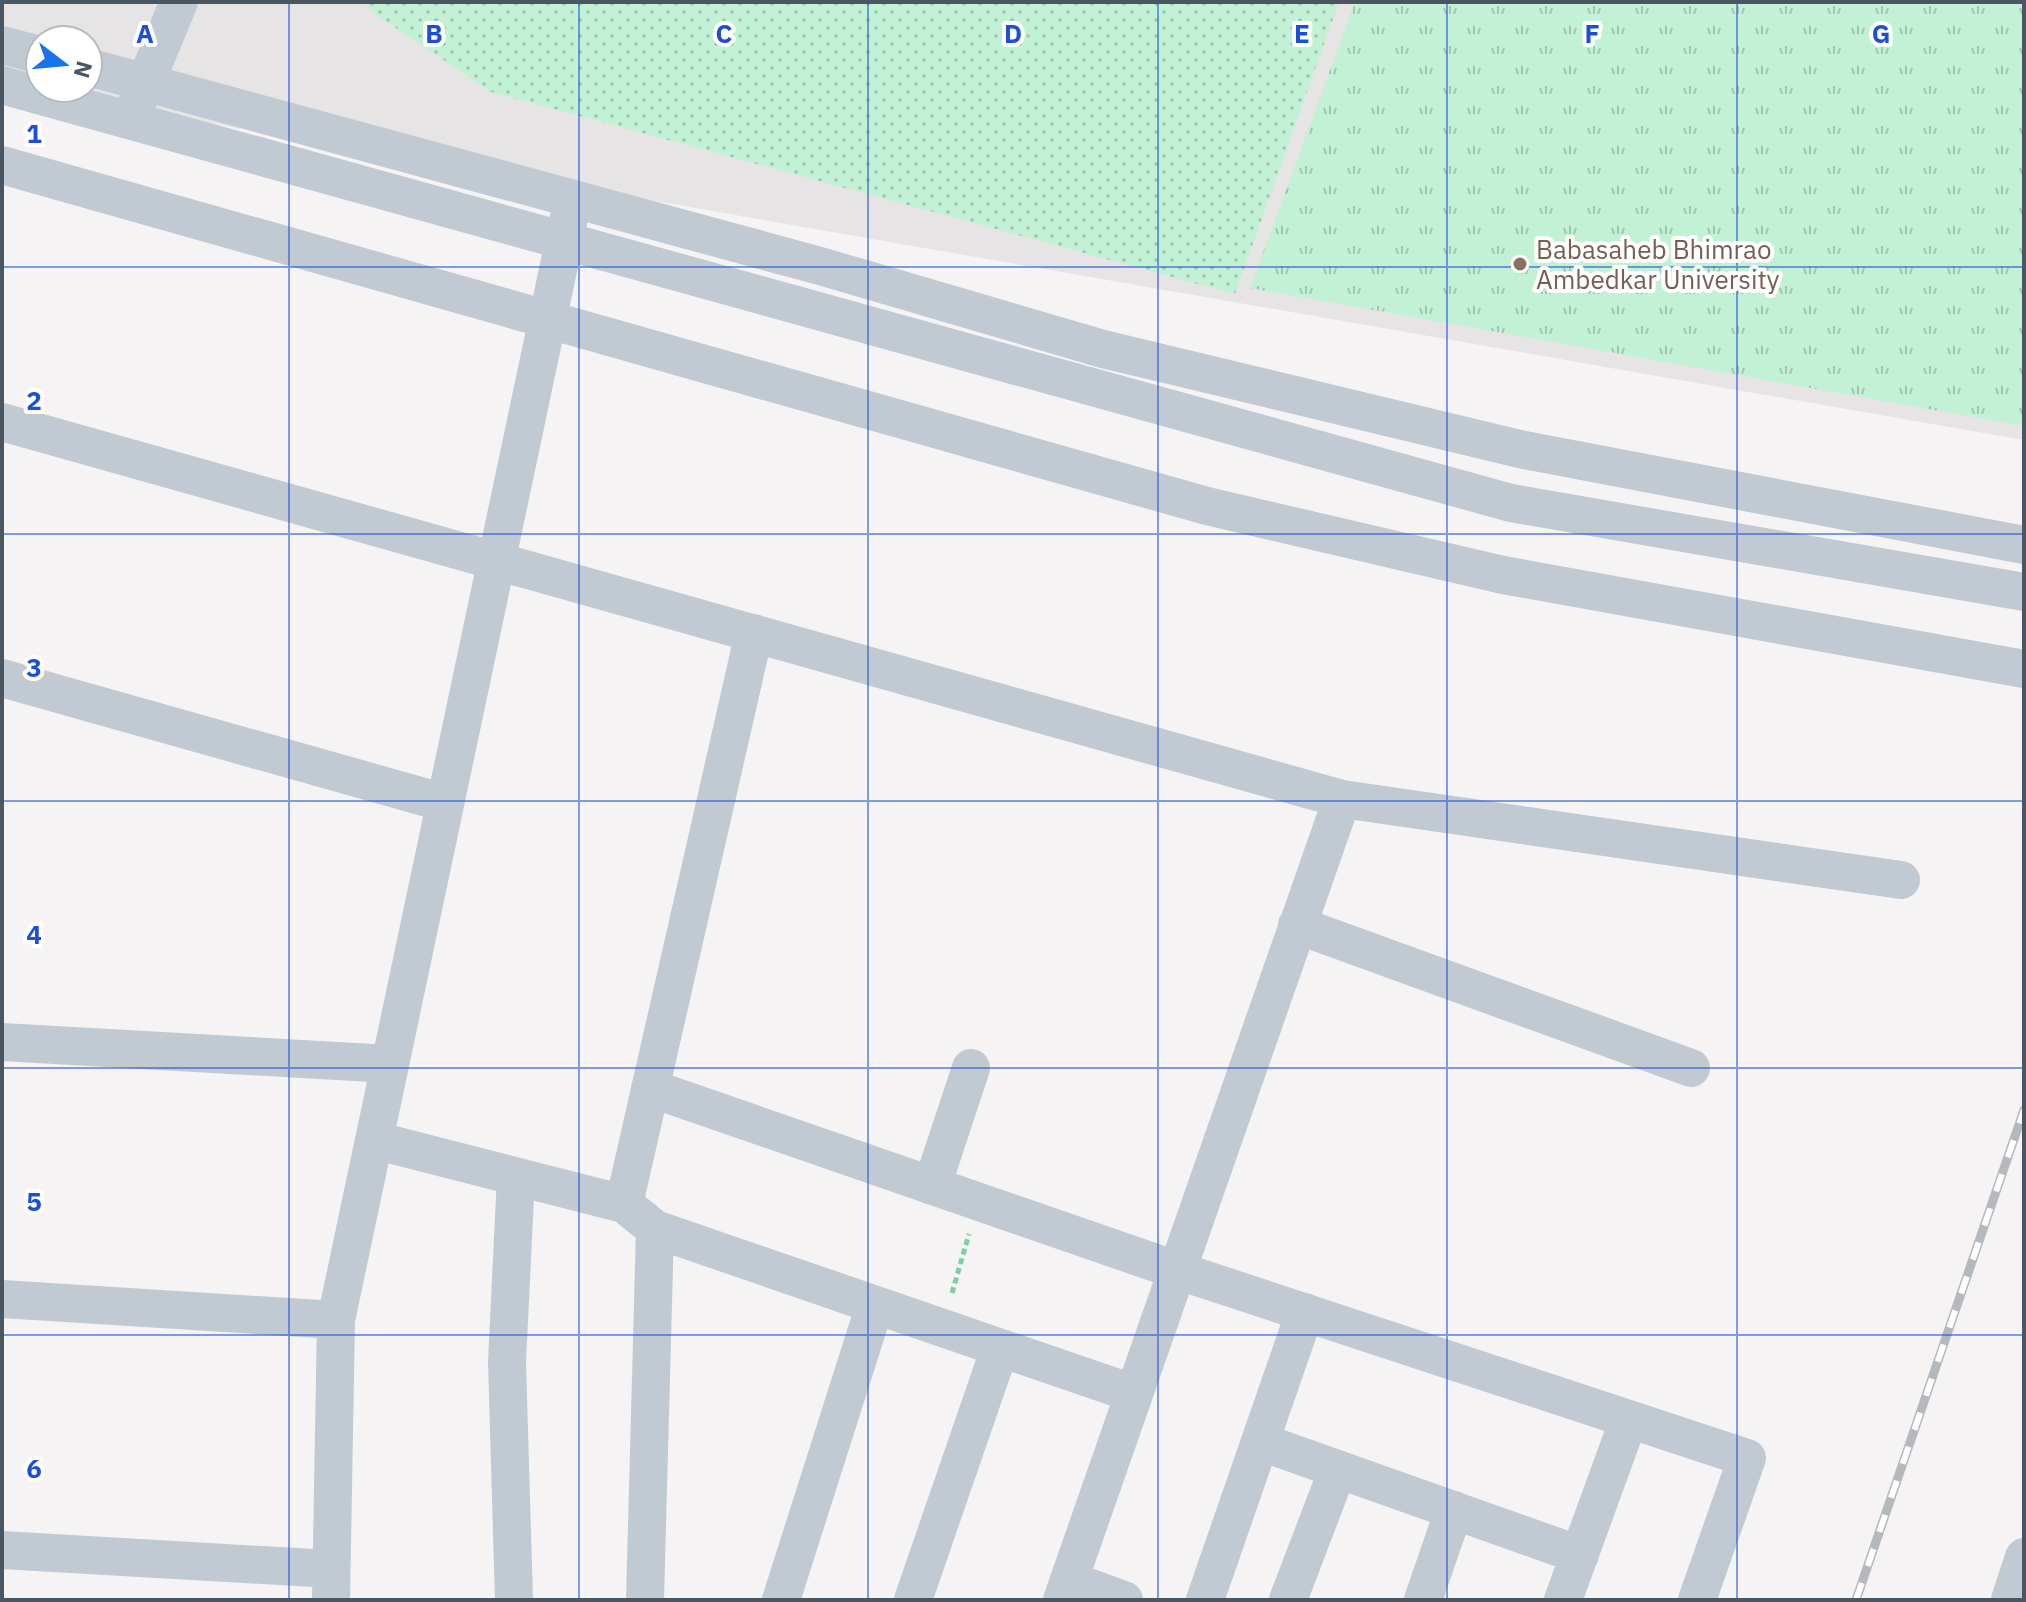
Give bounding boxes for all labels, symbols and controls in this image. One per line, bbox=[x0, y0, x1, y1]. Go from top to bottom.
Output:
text: A bbox=[136, 16, 154, 50]
text: B bbox=[425, 16, 443, 50]
text: C bbox=[716, 16, 733, 50]
text: D bbox=[1004, 16, 1022, 50]
text: E bbox=[1294, 16, 1310, 50]
text: F bbox=[1584, 16, 1600, 50]
text: G bbox=[1872, 16, 1890, 50]
north arrow bbox=[24, 24, 104, 104]
text: N bbox=[68, 58, 100, 81]
text: 1 bbox=[26, 116, 42, 150]
place label: Babasaheb Bhimrao Ambedkar University bbox=[1536, 232, 1780, 296]
marker: Babasaheb Bhimrao Ambedkar University bbox=[1511, 255, 1529, 273]
text: 2 bbox=[26, 383, 42, 417]
text: 3 bbox=[26, 650, 42, 684]
text: 4 bbox=[26, 917, 42, 951]
text: 5 bbox=[26, 1184, 42, 1218]
text: 6 bbox=[26, 1451, 42, 1485]

